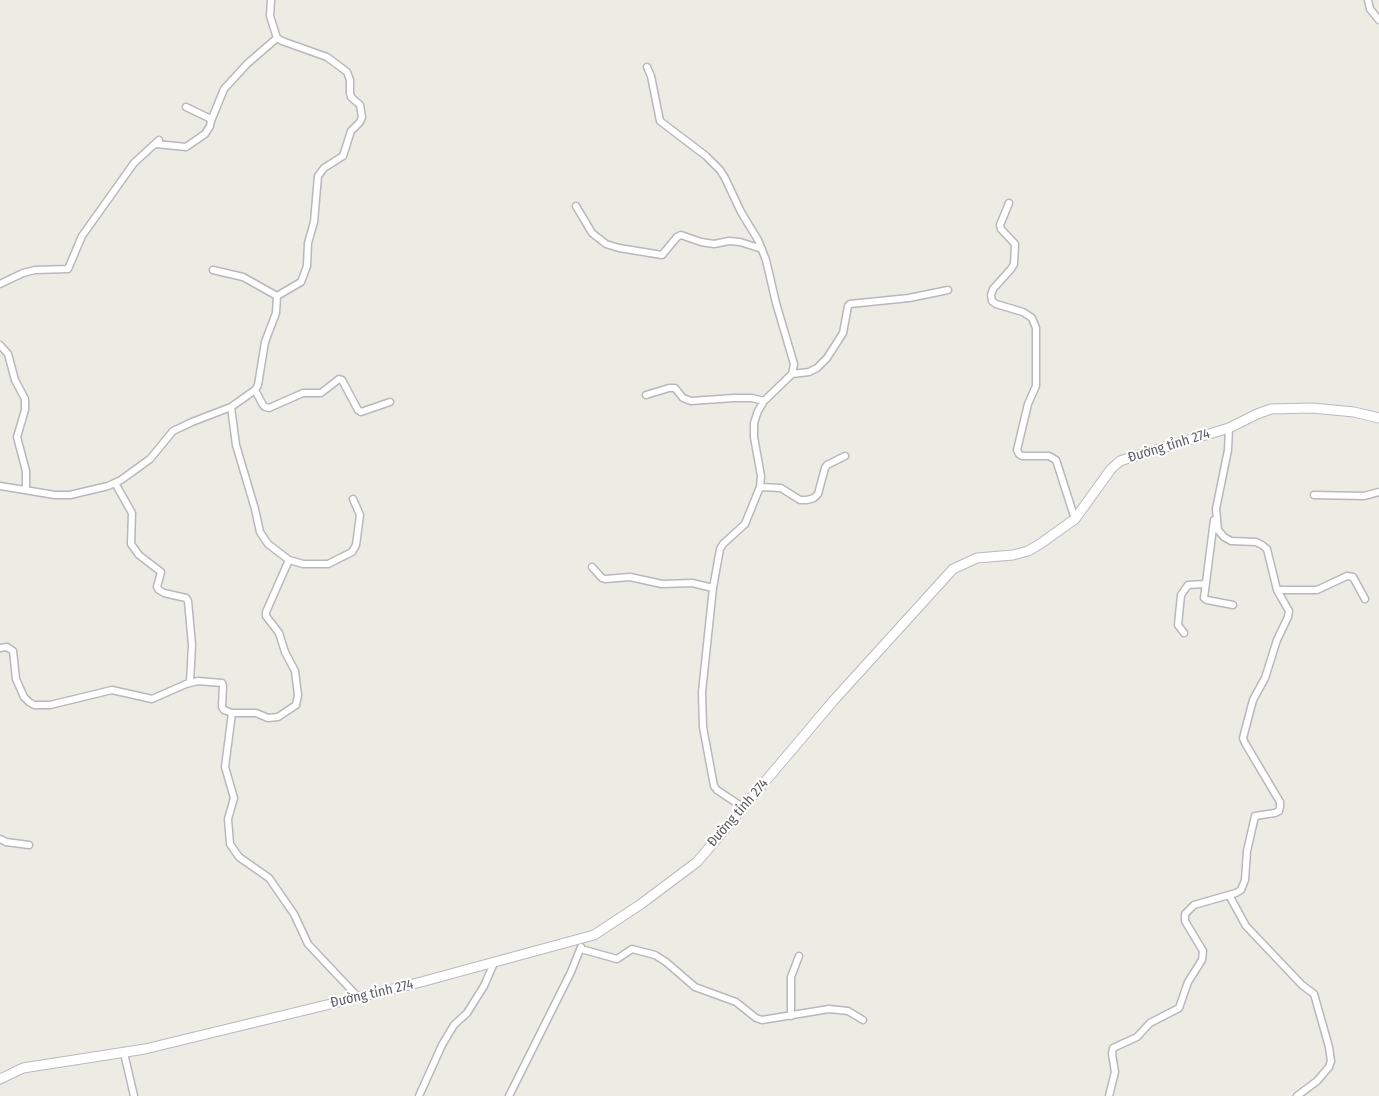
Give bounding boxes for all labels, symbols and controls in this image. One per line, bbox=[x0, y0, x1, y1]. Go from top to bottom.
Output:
street label: Đường tỉnh 274 bbox=[1126, 426, 1212, 466]
street label: Đường tỉnh 274 bbox=[704, 775, 772, 851]
street label: Đường tỉnh 274 bbox=[329, 976, 415, 1012]

